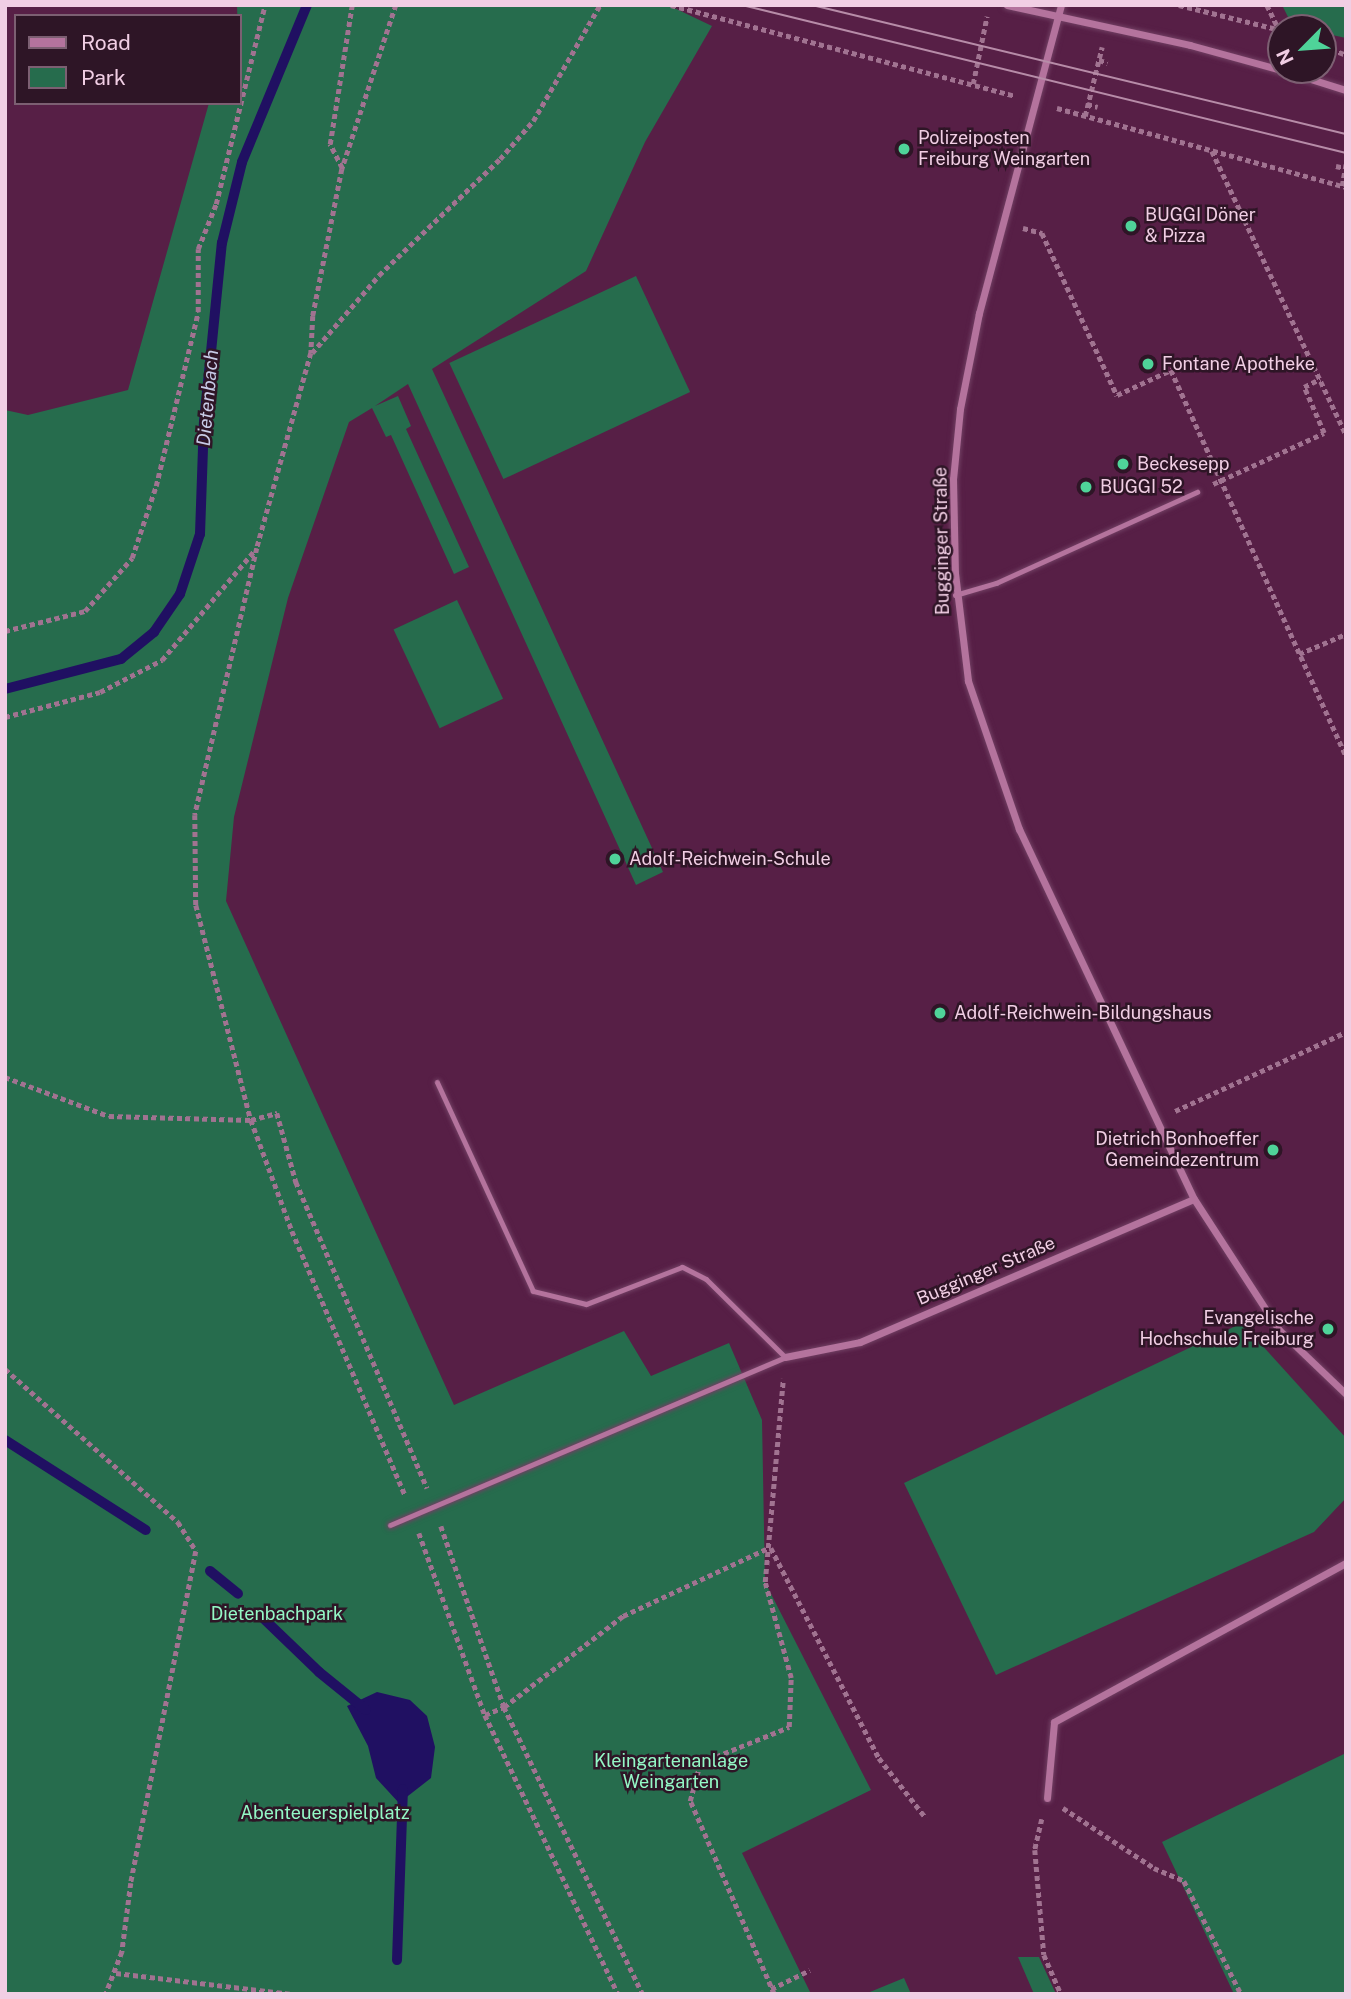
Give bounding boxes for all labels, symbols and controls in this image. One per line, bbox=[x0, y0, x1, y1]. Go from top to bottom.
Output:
legend bbox=[14, 14, 242, 105]
north arrow bbox=[1267, 14, 1337, 84]
text: Road bbox=[81, 30, 131, 55]
text: N bbox=[1272, 46, 1298, 68]
text: Park bbox=[81, 65, 126, 90]
place label: Polizeiposten Freiburg Weingarten bbox=[918, 128, 1090, 170]
marker: Polizeiposten Freiburg Weingarten bbox=[896, 141, 912, 157]
place label: BUGGI Döner & Pizza bbox=[1145, 205, 1256, 248]
marker: BUGGI Döner & Pizza bbox=[1123, 218, 1139, 234]
water label: Dietenbach bbox=[192, 349, 224, 447]
place label: Fontane Apotheke bbox=[1162, 353, 1315, 375]
marker: Fontane Apotheke bbox=[1140, 356, 1156, 372]
place label: Beckesepp bbox=[1137, 453, 1230, 475]
marker: Beckesepp bbox=[1115, 456, 1131, 472]
street label: Bugginger Straße bbox=[930, 467, 954, 615]
place label: BUGGI 52 bbox=[1100, 476, 1183, 498]
marker: BUGGI 52 bbox=[1078, 479, 1094, 495]
place label: Adolf-Reichwein-Schule bbox=[629, 848, 831, 870]
marker: Adolf-Reichwein-Schule bbox=[607, 851, 623, 867]
place label: Adolf-Reichwein-Bildungshaus bbox=[954, 1002, 1211, 1024]
marker: Adolf-Reichwein-Bildungshaus bbox=[932, 1005, 948, 1021]
place label: Dietrich Bonhoeffer Gemeindezentrum bbox=[1095, 1129, 1259, 1172]
marker: Dietrich Bonhoeffer Gemeindezentrum bbox=[1265, 1142, 1281, 1158]
street label: Bugginger Straße bbox=[914, 1232, 1058, 1310]
place label: Evangelische Hochschule Freiburg bbox=[1139, 1308, 1314, 1350]
marker: Evangelische Hochschule Freiburg bbox=[1320, 1321, 1336, 1337]
park label: Dietenbachpark bbox=[211, 1603, 343, 1625]
park label: Kleingartenanlage Weingarten bbox=[594, 1751, 748, 1794]
park label: Abenteuerspielplatz bbox=[240, 1802, 410, 1824]

